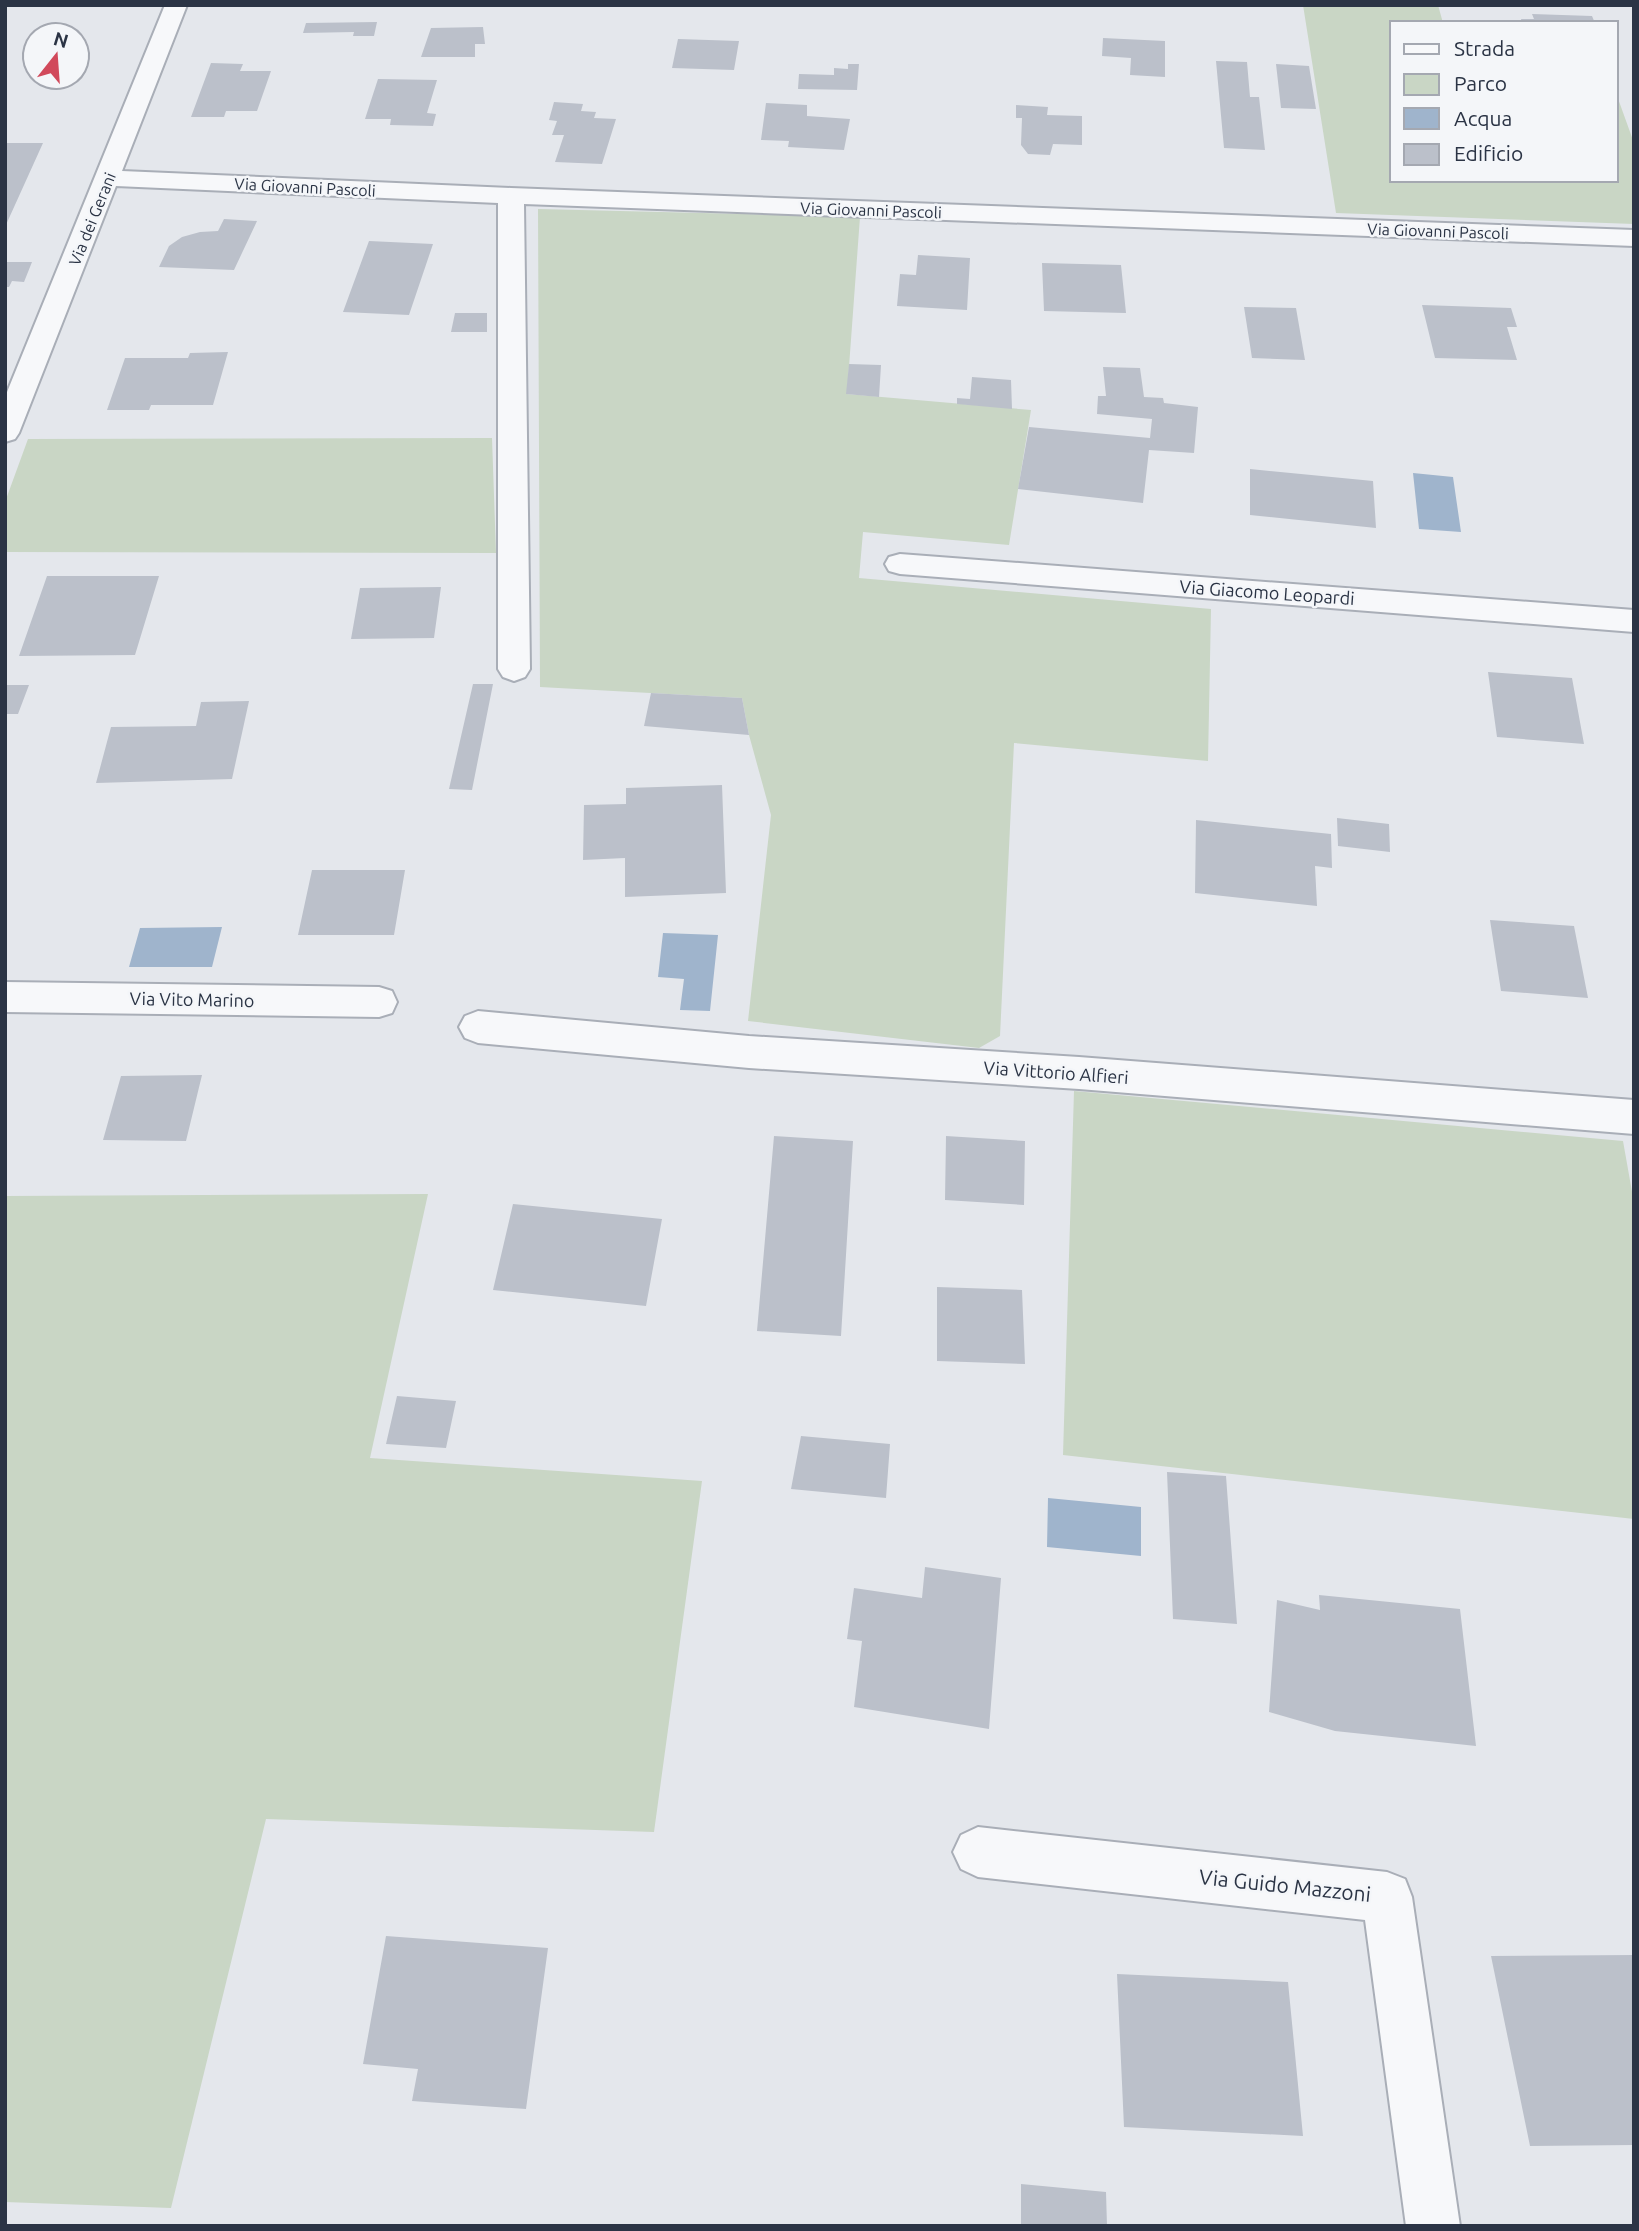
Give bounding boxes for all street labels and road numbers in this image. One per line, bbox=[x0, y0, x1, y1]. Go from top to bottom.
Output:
street label: Via dei Gerani bbox=[65, 170, 119, 268]
street label: Via Giovanni Pascoli bbox=[234, 174, 376, 200]
street label: Via Giovanni Pascoli bbox=[800, 199, 942, 221]
street label: Via Giovanni Pascoli bbox=[1367, 220, 1509, 242]
street label: Via Giacomo Leopardi bbox=[1179, 576, 1355, 608]
street label: Via Vito Marino bbox=[129, 988, 255, 1010]
street label: Via Vittorio Alfieri bbox=[983, 1057, 1129, 1087]
street label: Via Guido Mazzoni bbox=[1198, 1864, 1372, 1906]

